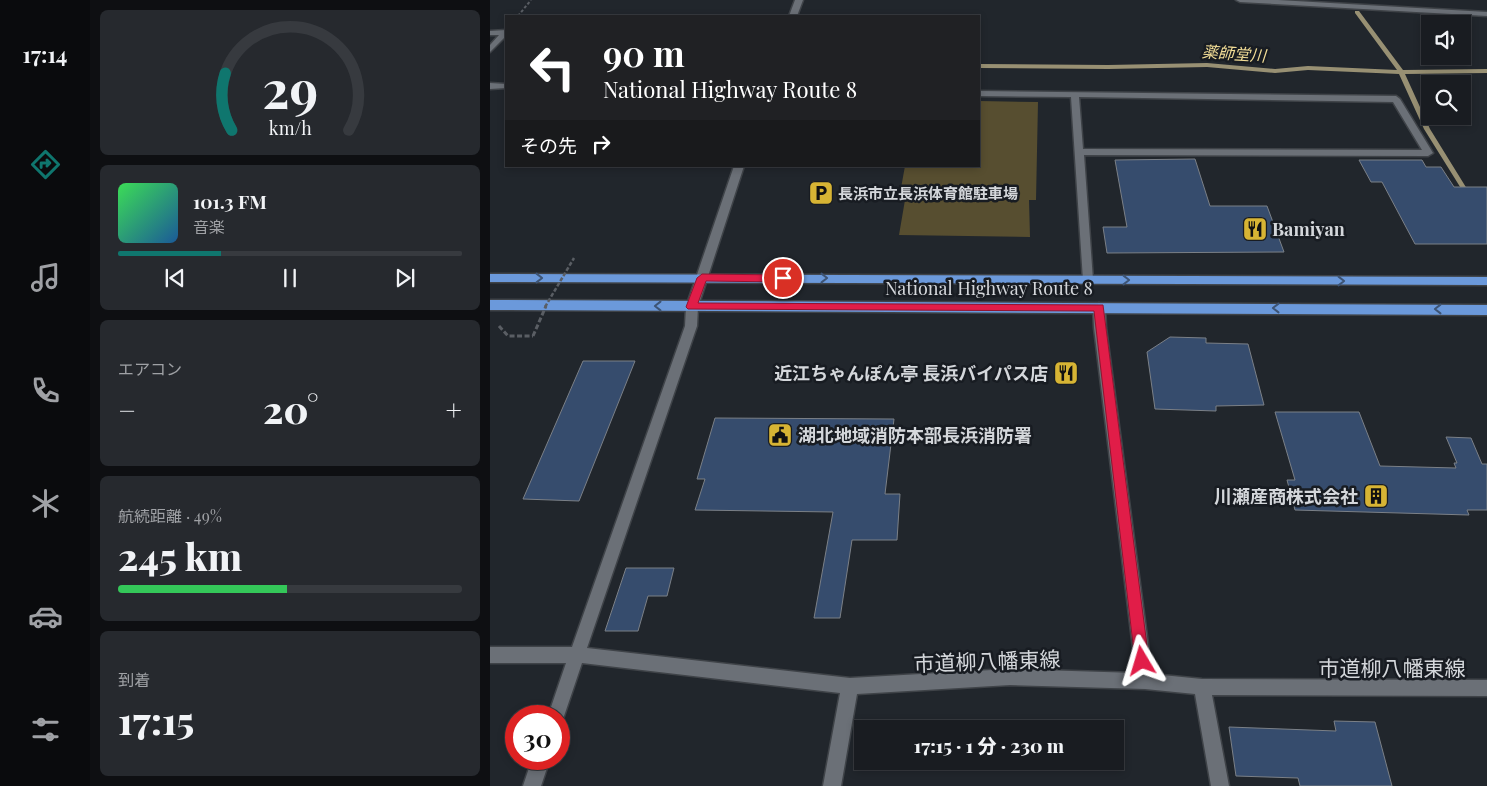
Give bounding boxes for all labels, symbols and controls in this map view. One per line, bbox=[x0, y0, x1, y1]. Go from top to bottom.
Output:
map controls bbox=[1421, 15, 1471, 125]
button: sound bbox=[1421, 15, 1471, 65]
text: 90 m bbox=[603, 29, 685, 76]
icon: left bbox=[520, 35, 585, 100]
text: 17:14 bbox=[23, 39, 67, 69]
water label: 薬師堂川 bbox=[1201, 40, 1269, 66]
text: 29 bbox=[262, 53, 318, 122]
text: National Highway Route 8 bbox=[603, 74, 857, 104]
button: search bbox=[1421, 75, 1471, 125]
text: km/h bbox=[269, 116, 312, 139]
icon: right bbox=[587, 130, 615, 158]
text: その先 bbox=[520, 132, 577, 158]
icon: directions bbox=[28, 147, 63, 182]
parking icon: 長浜市立長浜体育館駐車場 bbox=[808, 180, 834, 206]
place label: 長浜市立長浜体育館駐車場 bbox=[838, 183, 1018, 203]
text: 101.3 FM bbox=[193, 188, 267, 214]
text: 音楽 bbox=[193, 216, 225, 237]
restaurant icon: Bamiyan bbox=[1242, 216, 1268, 242]
place label: Bamiyan bbox=[1272, 217, 1345, 241]
pin bbox=[762, 257, 804, 299]
icon: music bbox=[28, 260, 63, 295]
icon: previous bbox=[161, 264, 189, 292]
icon: pause bbox=[276, 264, 304, 292]
icon: next bbox=[391, 264, 419, 292]
icon: arrive bbox=[769, 264, 797, 292]
one-way arrow bbox=[535, 273, 543, 283]
one-way arrow bbox=[820, 273, 828, 284]
one-way arrow bbox=[1122, 275, 1130, 285]
street label: National Highway Route 8 bbox=[885, 276, 1093, 300]
one-way arrow bbox=[1338, 276, 1345, 286]
one-way arrow bbox=[654, 301, 662, 311]
one-way arrow bbox=[1272, 303, 1280, 313]
one-way arrow bbox=[1434, 304, 1442, 314]
text: エアコン bbox=[118, 358, 182, 379]
restaurant icon: 近江ちゃんぽん亭 長浜バイパス店 bbox=[1053, 360, 1079, 386]
place label: 近江ちゃんぽん亭 長浜バイパス店 bbox=[774, 361, 1048, 385]
icon: phone bbox=[28, 373, 63, 408]
text: 20° bbox=[263, 383, 319, 434]
text: − bbox=[118, 391, 136, 428]
text: + bbox=[446, 391, 462, 428]
public building icon: 湖北地域消防本部長浜消防署 bbox=[767, 422, 793, 448]
place label: 湖北地域消防本部長浜消防署 bbox=[798, 423, 1032, 447]
building icon: 川瀬産商株式会社 bbox=[1363, 483, 1389, 509]
place label: 川瀬産商株式会社 bbox=[1214, 484, 1358, 508]
icon: climate bbox=[28, 486, 63, 521]
text: 航続距離 · 49% bbox=[118, 505, 222, 526]
text: 245 km bbox=[118, 530, 242, 581]
icon: car bbox=[28, 599, 63, 634]
position arrow bbox=[1115, 634, 1167, 686]
street label: 市道柳八幡東線 bbox=[913, 643, 1061, 677]
street label: 市道柳八幡東線 bbox=[1319, 653, 1466, 681]
text: 到着 bbox=[118, 669, 150, 690]
text: 17:15 bbox=[118, 694, 194, 745]
speed limit sign: 30 bbox=[505, 705, 570, 770]
icon: filters bbox=[28, 712, 63, 747]
text: 17:15 · 1 分 · 230 m bbox=[914, 732, 1064, 758]

